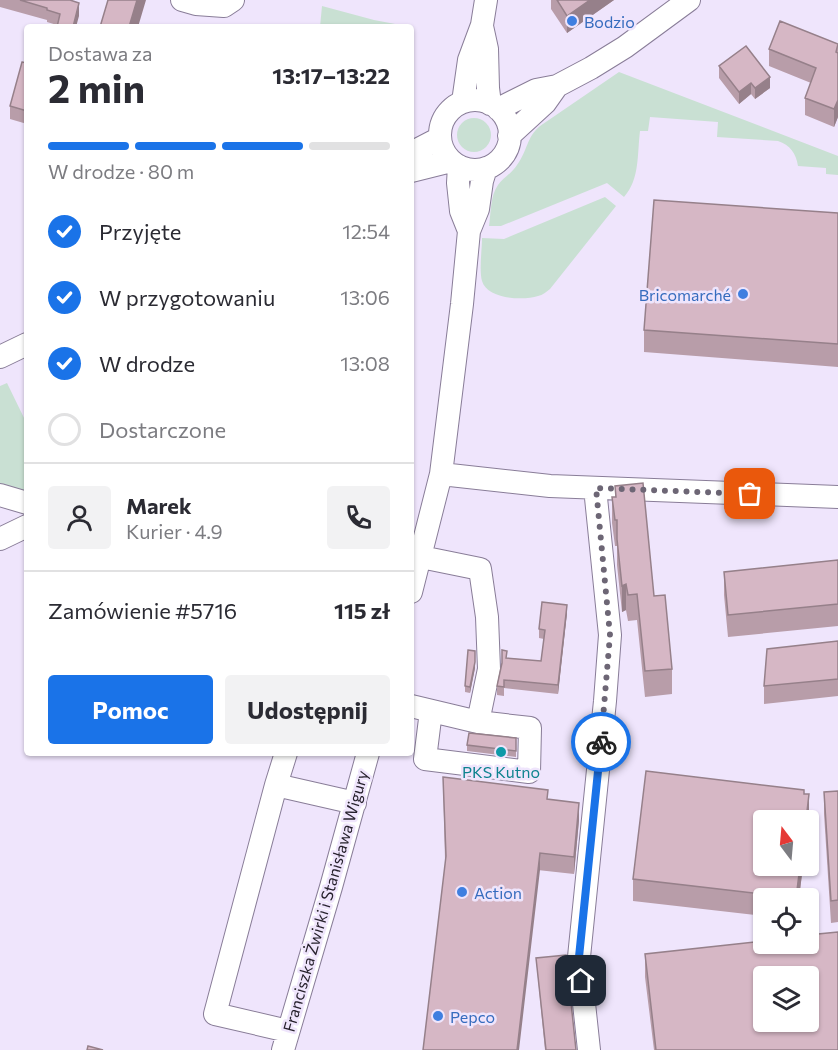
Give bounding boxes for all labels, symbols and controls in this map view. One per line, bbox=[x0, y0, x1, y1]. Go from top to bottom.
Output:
place label: Bodzio bbox=[584, 12, 635, 31]
marker: Bodzio bbox=[565, 14, 579, 28]
text: Dostawa za bbox=[48, 41, 152, 65]
text: 13:17–13:22 bbox=[272, 62, 390, 89]
text: 2 min bbox=[48, 63, 145, 111]
text: W drodze · 80 m bbox=[48, 159, 194, 183]
icon: check bbox=[48, 215, 81, 248]
text: Przyjęte bbox=[99, 218, 181, 245]
text: 12:54 bbox=[342, 219, 390, 243]
icon: check bbox=[48, 281, 81, 314]
text: W przygotowaniu bbox=[99, 284, 275, 311]
text: 13:06 bbox=[340, 285, 390, 309]
place label: Bricomarché bbox=[639, 285, 731, 304]
marker: Bricomarché bbox=[736, 287, 750, 301]
icon: check bbox=[48, 347, 81, 380]
text: W drodze bbox=[99, 350, 195, 377]
text: 13:08 bbox=[340, 351, 390, 375]
text: Dostarczone bbox=[99, 416, 226, 443]
pin bbox=[724, 468, 775, 519]
icon: bag bbox=[733, 477, 766, 510]
button: person bbox=[48, 486, 111, 549]
button: phone bbox=[327, 486, 390, 549]
text: Marek bbox=[126, 492, 192, 519]
text: Kurier · 4.9 bbox=[126, 519, 223, 543]
text: Zamówienie #5716 bbox=[48, 597, 237, 624]
text: 115 zł bbox=[334, 597, 390, 624]
button: Pomoc bbox=[48, 675, 213, 744]
button: Udostępnij bbox=[225, 675, 390, 744]
courier bbox=[571, 712, 631, 772]
icon: bike bbox=[585, 726, 618, 759]
marker: PKS Kutno bbox=[494, 745, 508, 759]
place label: PKS Kutno bbox=[462, 762, 540, 781]
street label: Franciszka Żwirki i Stanisława Wigury bbox=[279, 768, 371, 1034]
north arrow bbox=[753, 810, 819, 876]
map controls bbox=[753, 810, 819, 1032]
place label: Action bbox=[474, 883, 522, 902]
marker: Action bbox=[455, 885, 469, 899]
button: locate bbox=[753, 888, 819, 954]
pin bbox=[555, 955, 606, 1006]
icon: home bbox=[564, 964, 597, 997]
button: layers bbox=[753, 966, 819, 1032]
place label: Pepco bbox=[450, 1007, 495, 1026]
marker: Pepco bbox=[431, 1009, 445, 1023]

